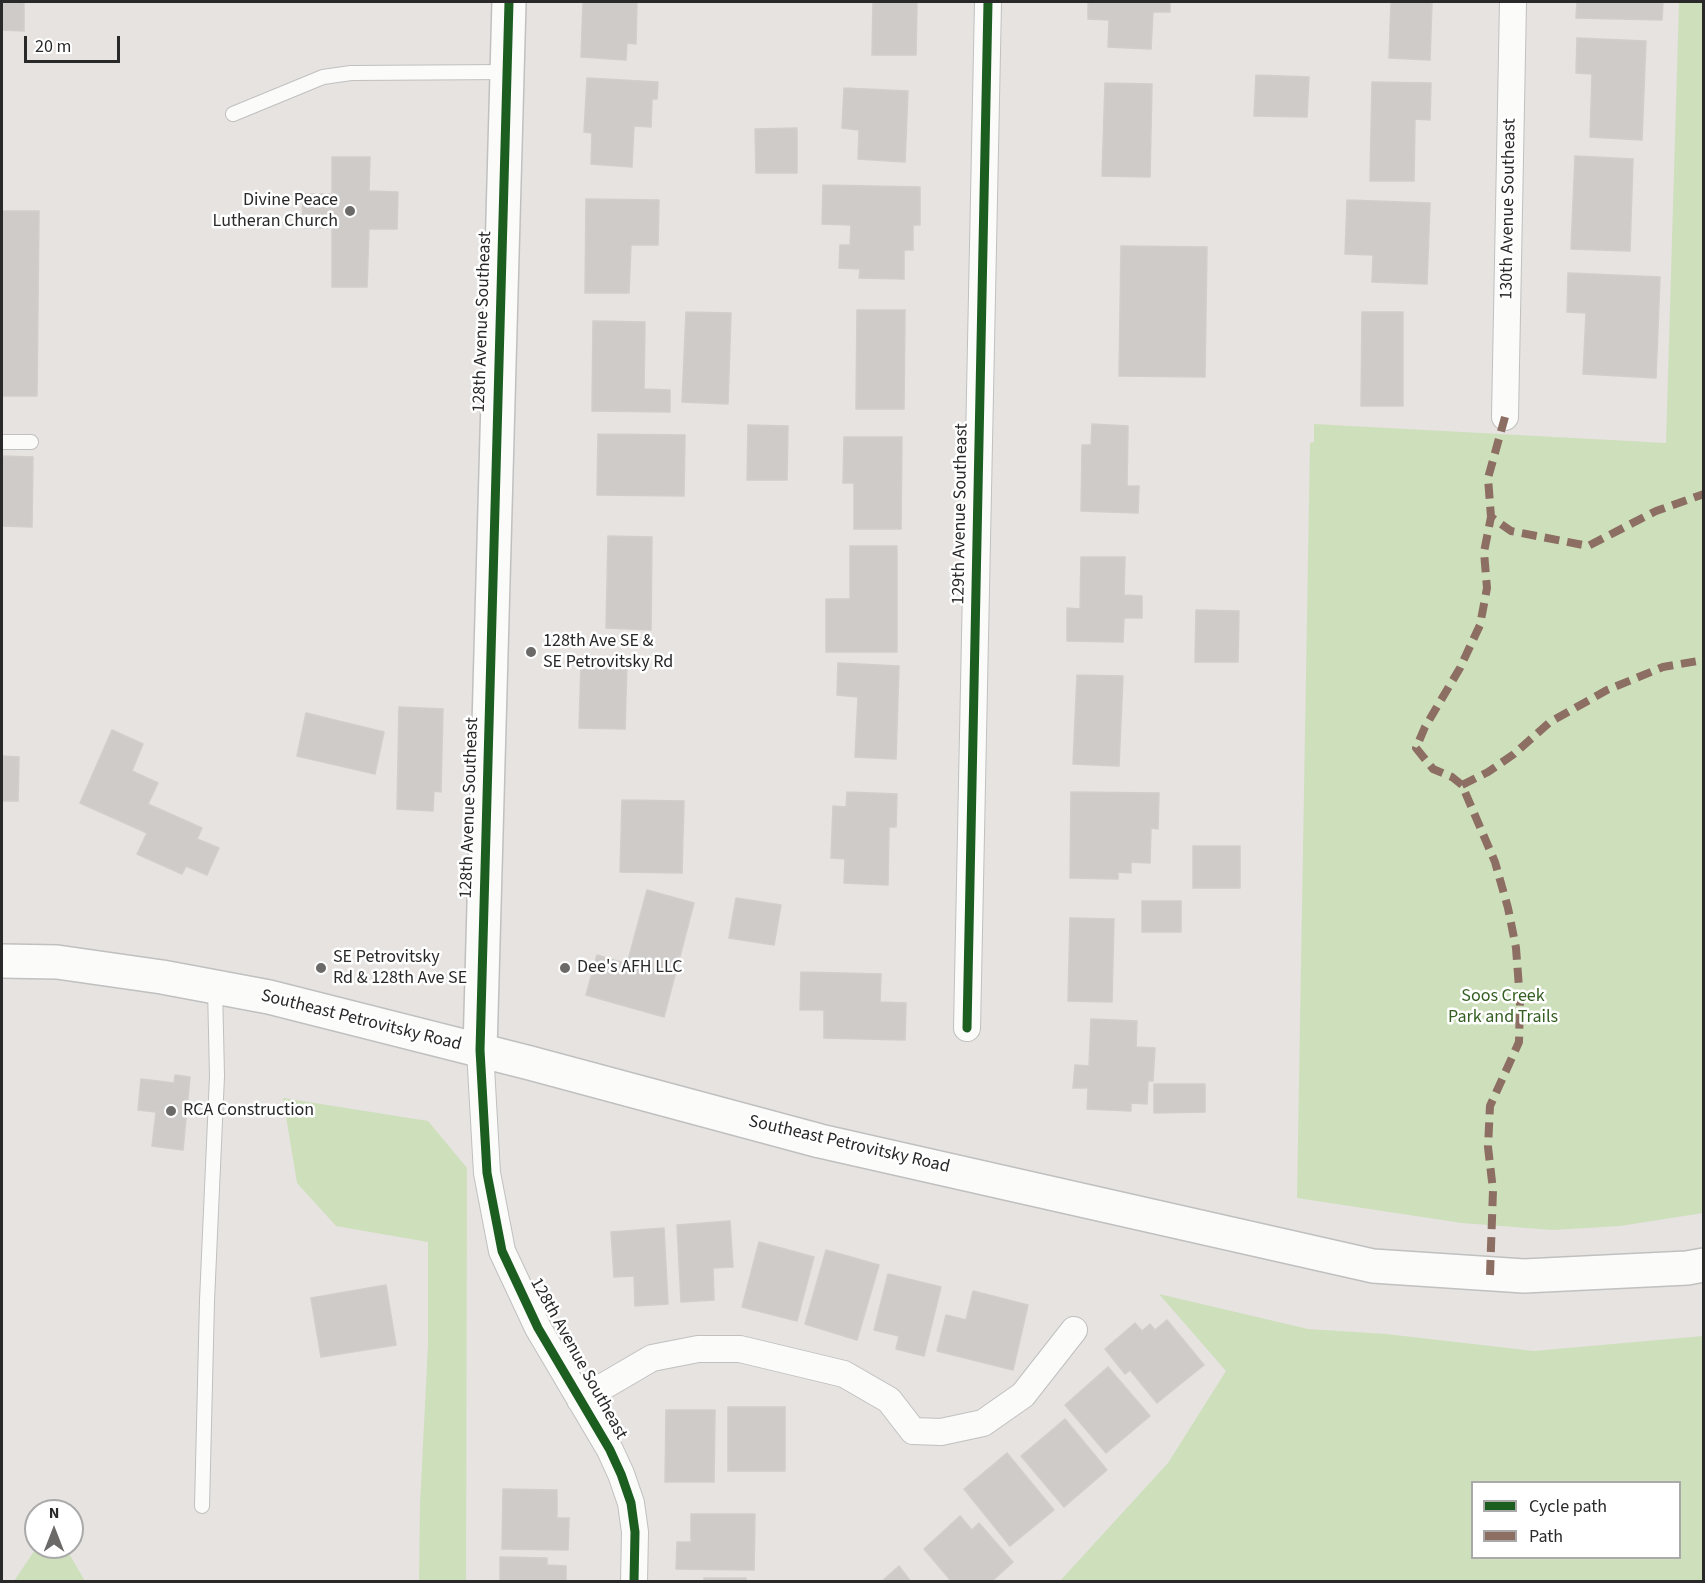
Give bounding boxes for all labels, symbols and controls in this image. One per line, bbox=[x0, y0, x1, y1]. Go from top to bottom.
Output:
scale bar bbox=[27, 24, 123, 62]
text: 20 m bbox=[35, 34, 71, 59]
street label: 130th Avenue Southeast bbox=[1497, 118, 1521, 300]
place label: Divine Peace Lutheran Church bbox=[213, 190, 338, 232]
marker: Divine Peace Lutheran Church bbox=[343, 204, 357, 218]
street label: 128th Avenue Southeast bbox=[469, 231, 497, 413]
street label: 129th Avenue Southeast bbox=[949, 423, 973, 605]
place label: 128th Ave SE & SE Petrovitsky Rd bbox=[543, 631, 673, 674]
marker: 128th Ave SE & SE Petrovitsky Rd bbox=[524, 645, 538, 659]
street label: 128th Avenue Southeast bbox=[456, 717, 484, 899]
place label: SE Petrovitsky Rd & 128th Ave SE bbox=[333, 947, 467, 990]
place label: Dee's AFH LLC bbox=[577, 957, 682, 979]
marker: SE Petrovitsky Rd & 128th Ave SE bbox=[314, 961, 328, 975]
marker: Dee's AFH LLC bbox=[558, 961, 572, 975]
street label: Southeast Petrovitsky Road bbox=[259, 986, 463, 1056]
park label: Soos Creek Park and Trails bbox=[1448, 986, 1558, 1028]
place label: RCA Construction bbox=[183, 1100, 314, 1122]
marker: RCA Construction bbox=[164, 1104, 178, 1118]
street label: Southeast Petrovitsky Road bbox=[746, 1111, 952, 1179]
street label: 128th Avenue Southeast bbox=[525, 1274, 631, 1444]
legend bbox=[1471, 1481, 1681, 1559]
text: Cycle path bbox=[1529, 1494, 1607, 1519]
north arrow bbox=[24, 1499, 84, 1559]
text: N bbox=[49, 1502, 59, 1524]
text: Path bbox=[1529, 1524, 1563, 1549]

